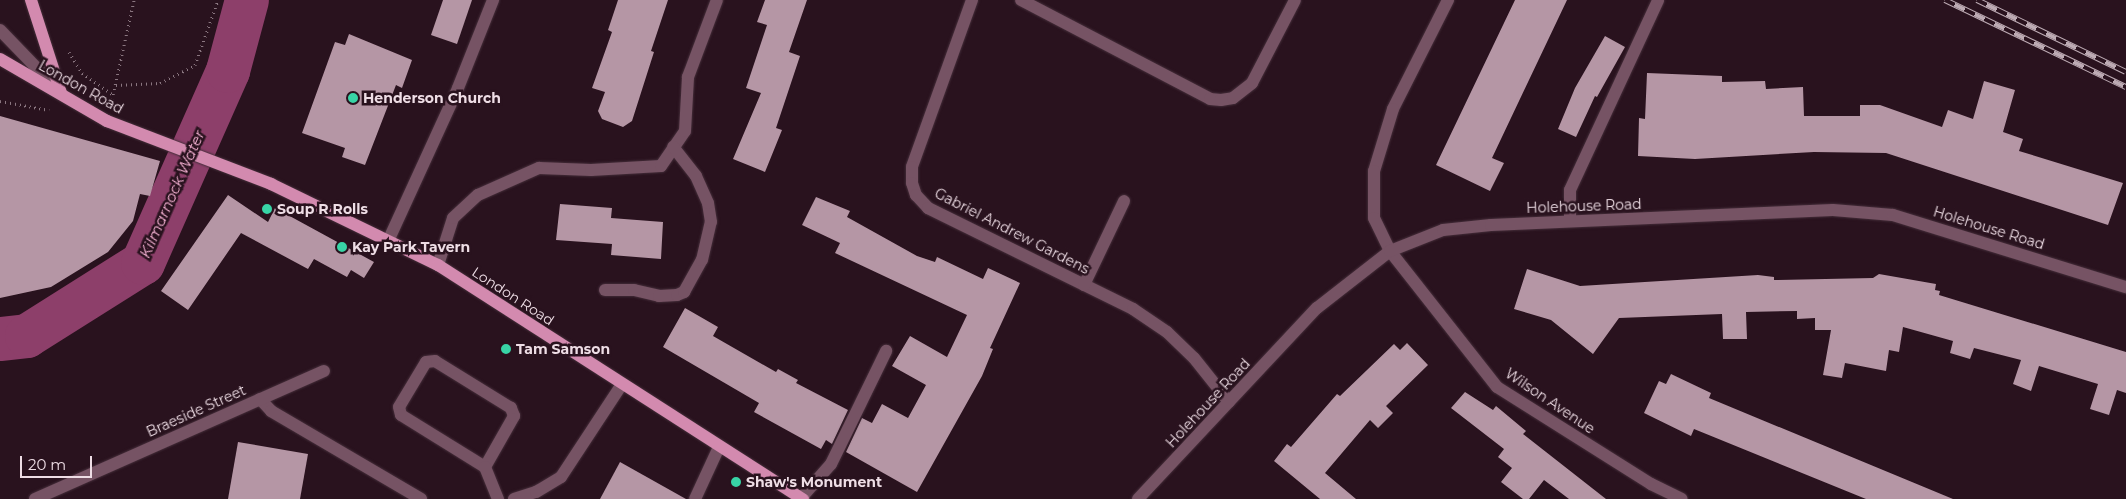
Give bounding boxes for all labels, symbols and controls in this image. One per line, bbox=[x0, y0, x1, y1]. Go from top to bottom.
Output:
street label: London Road bbox=[36, 57, 126, 117]
place label: Henderson Church bbox=[363, 90, 501, 106]
marker: Henderson Church bbox=[347, 92, 359, 104]
water label: Kilmarnock Water bbox=[136, 127, 208, 261]
street label: Gabriel Andrew Gardens bbox=[932, 185, 1092, 277]
street label: Holehouse Road bbox=[1526, 196, 1642, 216]
place label: Soup R Rolls bbox=[277, 201, 368, 217]
marker: Soup R Rolls bbox=[261, 203, 273, 215]
street label: Holehouse Road bbox=[1931, 203, 2047, 253]
place label: Kay Park Tavern bbox=[352, 239, 470, 255]
marker: Kay Park Tavern bbox=[336, 241, 348, 253]
street label: London Road bbox=[469, 263, 557, 329]
place label: Tam Samson bbox=[516, 341, 610, 357]
marker: Tam Samson bbox=[500, 343, 512, 355]
street label: Holehouse Road bbox=[1162, 355, 1254, 451]
street label: Wilson Avenue bbox=[1502, 365, 1598, 437]
street label: Braeside Street bbox=[144, 382, 248, 440]
scale bar bbox=[22, 446, 95, 478]
text: 20 m bbox=[28, 455, 66, 474]
place label: Shaw's Monument bbox=[746, 474, 882, 490]
marker: Shaw's Monument bbox=[730, 476, 742, 488]

